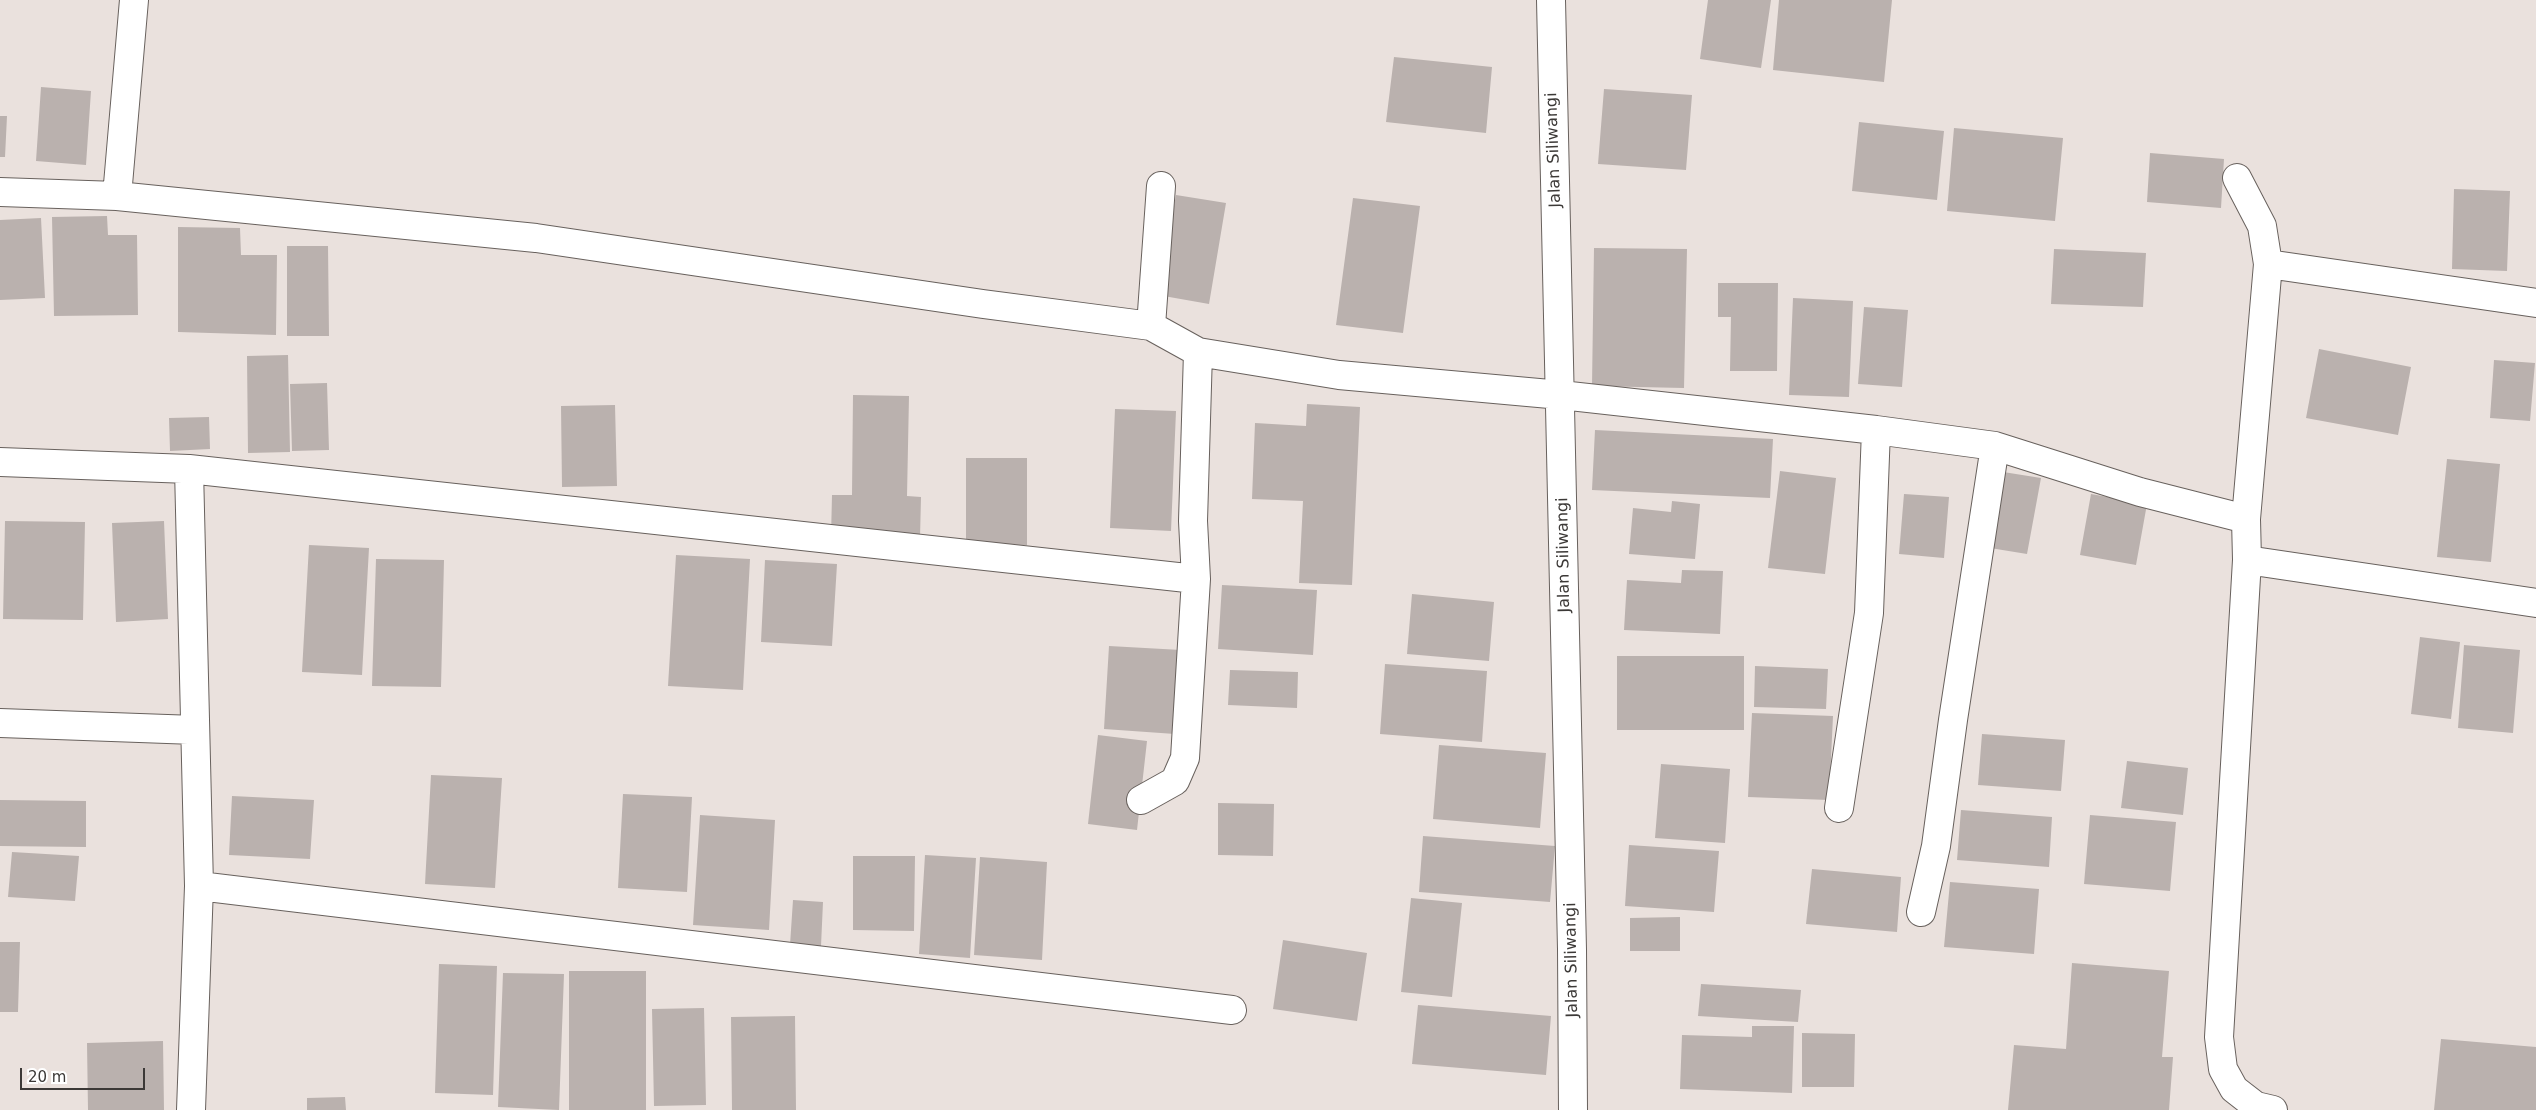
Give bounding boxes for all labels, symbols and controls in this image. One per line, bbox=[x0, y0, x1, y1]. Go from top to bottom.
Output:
street label: Jalan Siliwangi bbox=[1542, 92, 1566, 208]
street label: Jalan Siliwangi bbox=[1553, 497, 1575, 613]
street label: Jalan Siliwangi bbox=[1561, 902, 1583, 1018]
scale bar bbox=[22, 1058, 148, 1090]
text: 20 m bbox=[28, 1068, 66, 1086]

